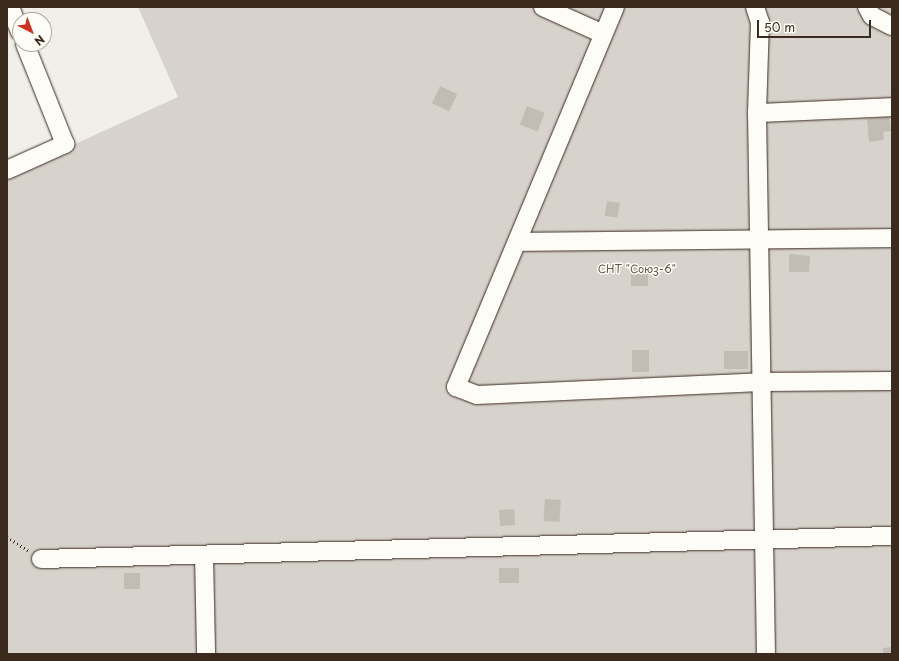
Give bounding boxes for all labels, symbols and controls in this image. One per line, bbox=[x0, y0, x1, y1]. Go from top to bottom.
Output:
north arrow bbox=[12, 12, 52, 52]
scale bar bbox=[759, 12, 873, 38]
text: 50 m bbox=[764, 18, 795, 36]
text: N bbox=[31, 31, 49, 50]
park label: СНТ "Союз-6" bbox=[598, 262, 676, 276]

